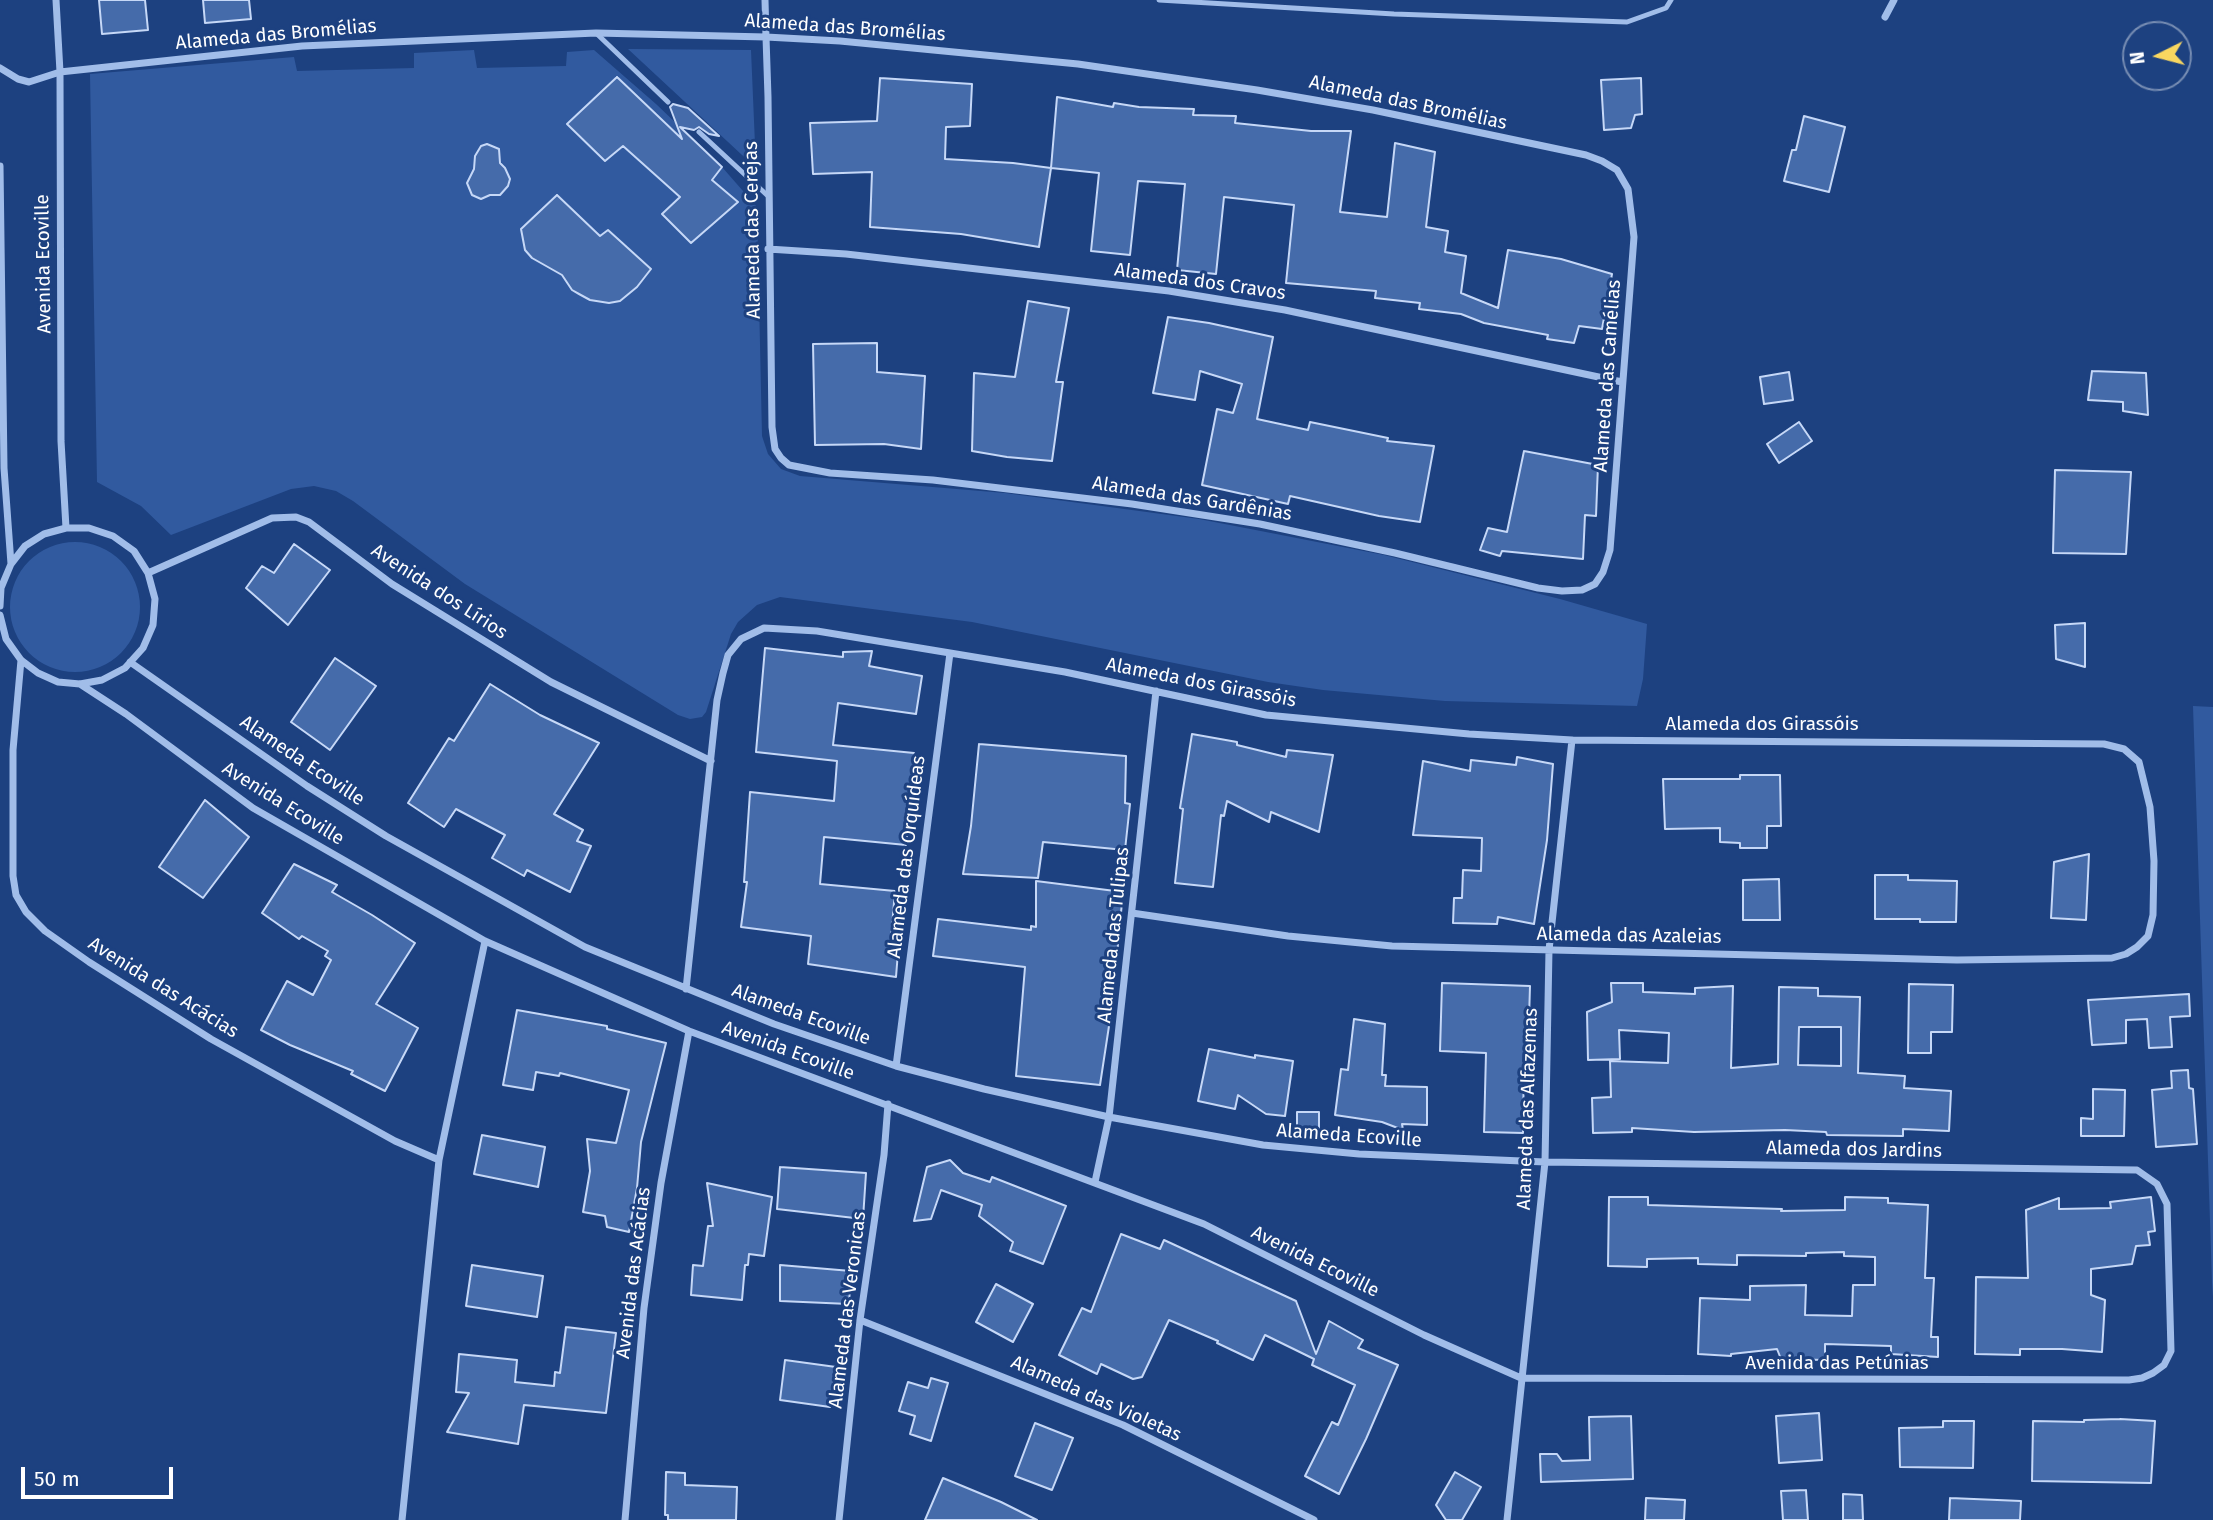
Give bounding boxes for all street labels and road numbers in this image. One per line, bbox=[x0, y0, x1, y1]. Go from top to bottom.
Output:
street label: Alameda das Bromélias bbox=[744, 10, 946, 46]
street label: Alameda das Bromélias bbox=[175, 15, 377, 55]
street label: Alameda das Bromélias bbox=[1307, 71, 1509, 135]
street label: Alameda das Cerejas bbox=[740, 141, 766, 319]
street label: Avenida Ecoville bbox=[31, 194, 57, 334]
street label: Alameda dos Cravos bbox=[1113, 259, 1287, 305]
street label: Alameda das Camélias bbox=[1590, 279, 1626, 473]
street label: Alameda das Gardênias bbox=[1091, 472, 1293, 526]
street label: Avenida dos Lírios bbox=[367, 540, 511, 644]
street label: Alameda dos Girassóis bbox=[1104, 653, 1298, 713]
street label: Alameda Ecoville bbox=[235, 711, 369, 811]
street label: Alameda dos Girassóis bbox=[1665, 714, 1859, 736]
street label: Alameda das Orquídeas bbox=[883, 755, 931, 959]
street label: Avenida Ecoville bbox=[218, 757, 348, 851]
street label: Alameda das Tulipas bbox=[1093, 846, 1135, 1024]
street label: Alameda das Azaleias bbox=[1536, 923, 1722, 949]
street label: Avenida das Acácias bbox=[84, 933, 242, 1043]
street label: Alameda Ecoville bbox=[729, 979, 873, 1051]
street label: Alameda das Alfazemas bbox=[1513, 1008, 1543, 1210]
street label: Avenida Ecoville bbox=[719, 1016, 857, 1086]
street label: Alameda Ecoville bbox=[1276, 1120, 1422, 1152]
street label: Alameda dos Jardins bbox=[1766, 1137, 1942, 1163]
street label: Avenida das Acácias bbox=[612, 1186, 656, 1360]
street label: Alameda das Veronicas bbox=[825, 1210, 871, 1410]
street label: Avenida Ecoville bbox=[1247, 1221, 1383, 1303]
street label: Alameda das Violetas bbox=[1007, 1351, 1185, 1447]
street label: Avenida das Petúnias bbox=[1745, 1353, 1929, 1375]

